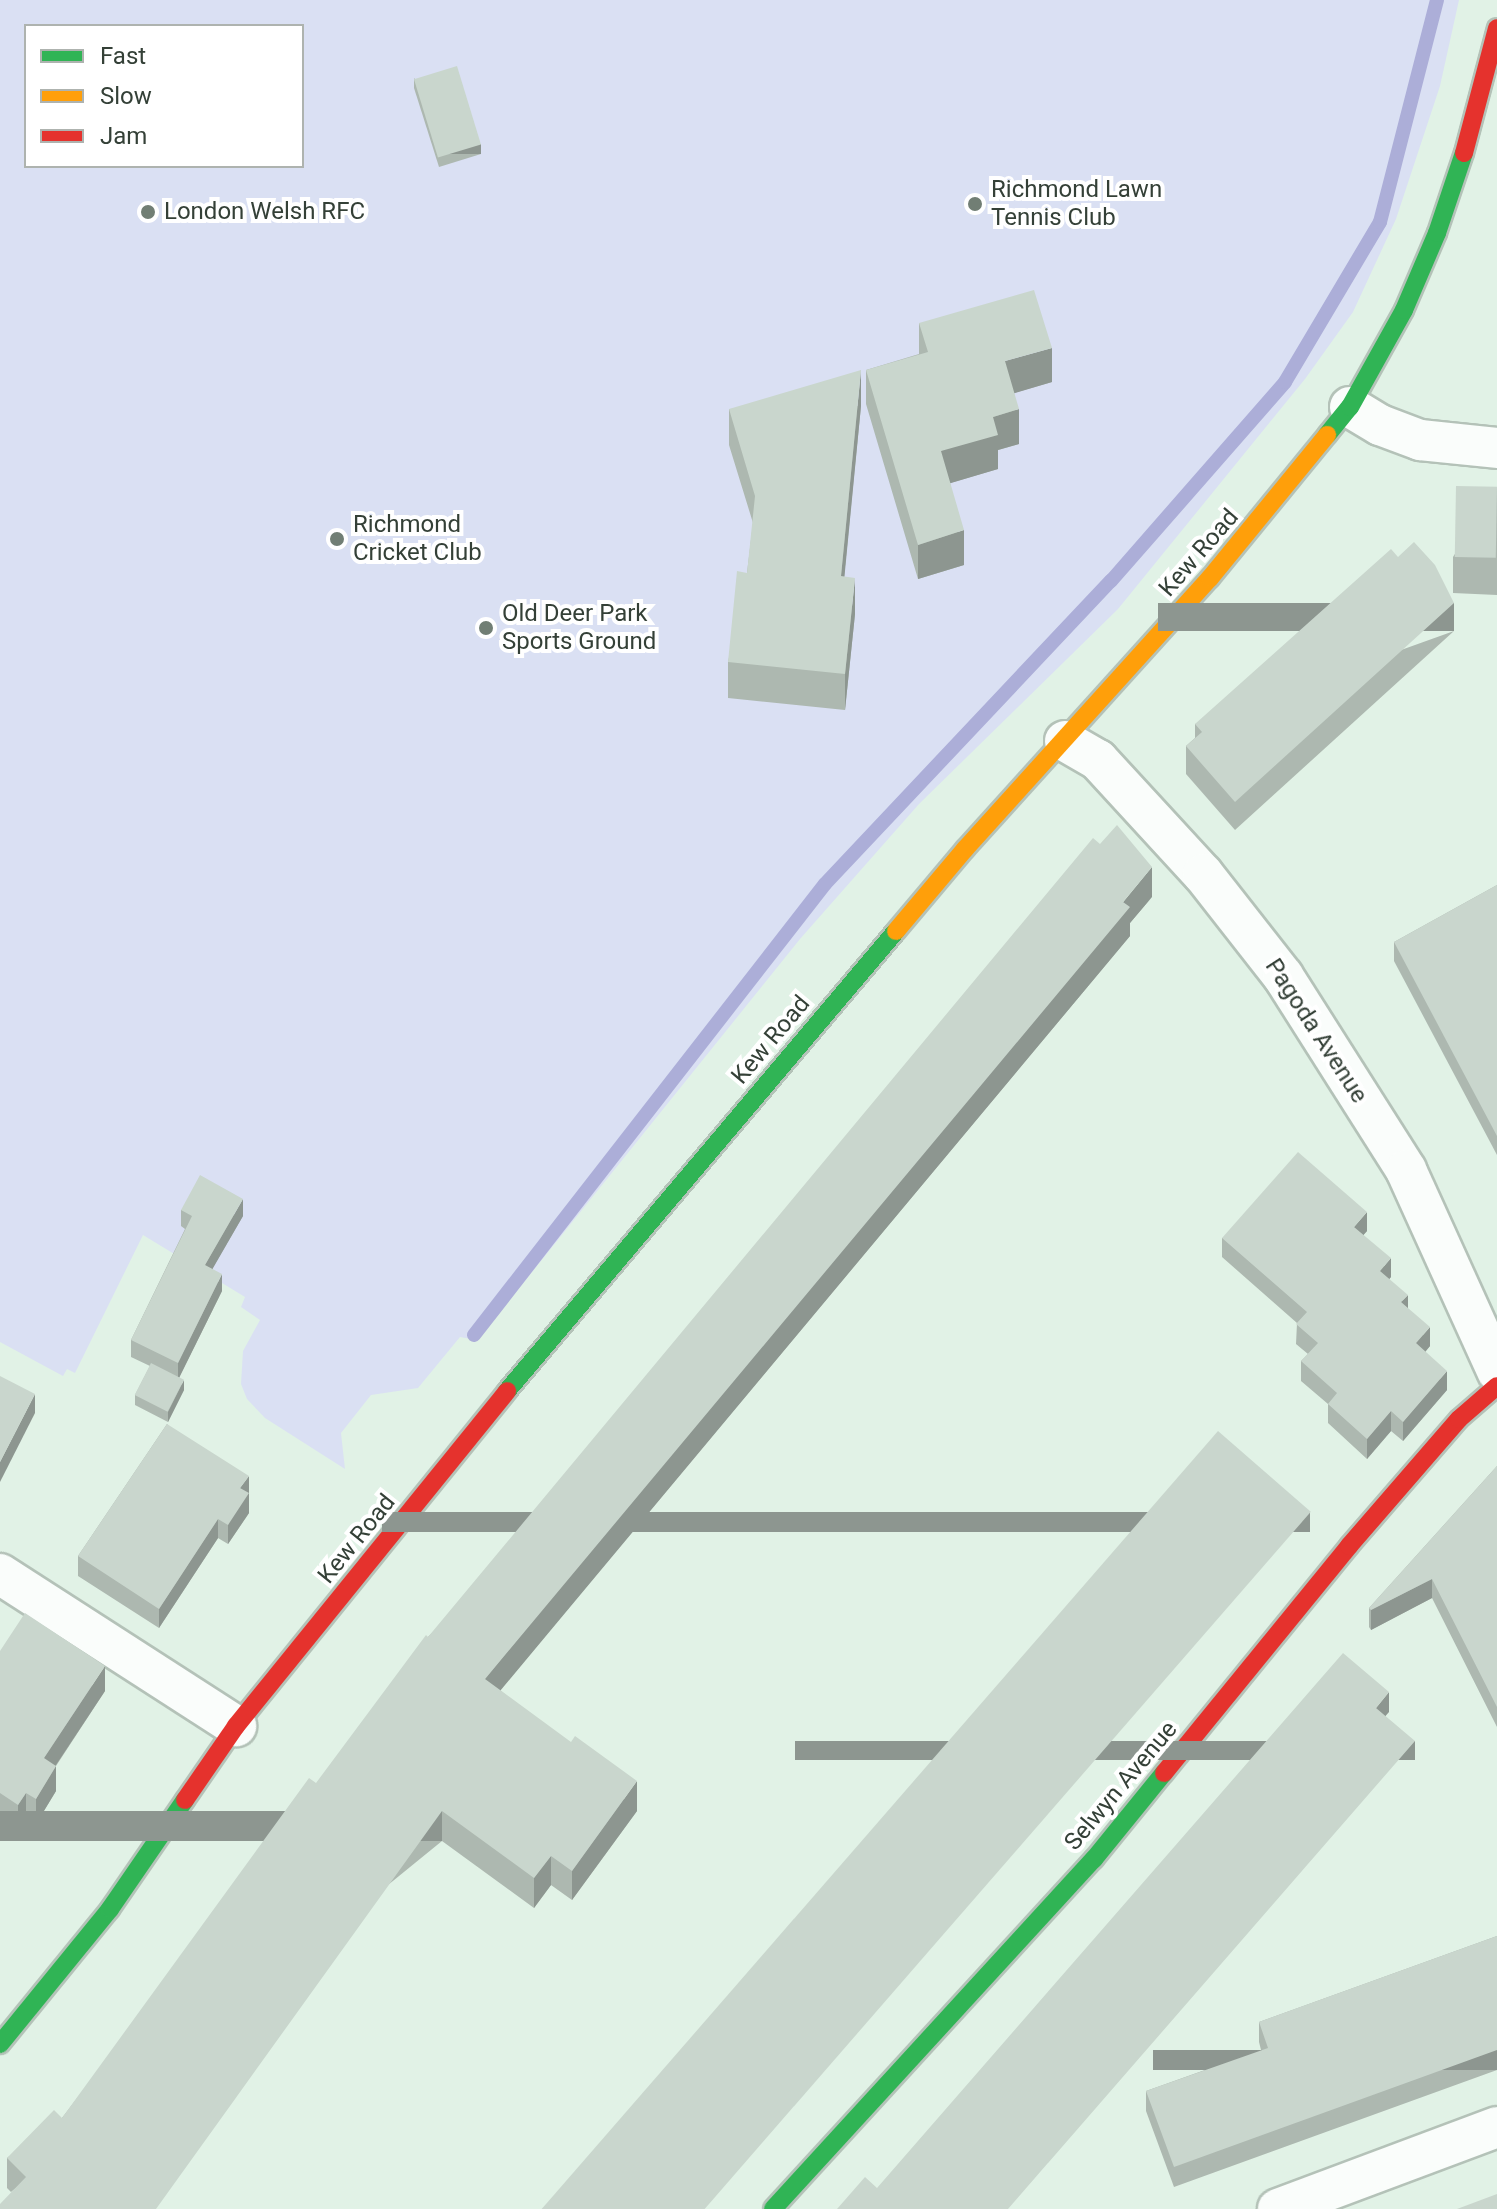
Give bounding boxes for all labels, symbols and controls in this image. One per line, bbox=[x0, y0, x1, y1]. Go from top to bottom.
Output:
legend bbox=[24, 24, 304, 168]
text: Fast bbox=[100, 42, 146, 70]
text: Slow bbox=[100, 82, 152, 110]
text: Jam bbox=[100, 122, 147, 150]
place label: Richmond Lawn Tennis Club bbox=[991, 176, 1162, 232]
marker: Richmond Lawn Tennis Club bbox=[966, 195, 984, 213]
place label: London Welsh RFC bbox=[164, 198, 365, 226]
marker: London Welsh RFC bbox=[139, 203, 157, 221]
street label: Kew Road bbox=[1153, 503, 1245, 603]
place label: Richmond Cricket Club bbox=[353, 511, 482, 567]
marker: Richmond Cricket Club bbox=[328, 530, 346, 548]
place label: Old Deer Park Sports Ground bbox=[502, 600, 656, 656]
marker: Old Deer Park Sports Ground bbox=[477, 619, 495, 637]
street label: Pagoda Avenue bbox=[1259, 953, 1373, 1109]
street label: Kew Road bbox=[726, 990, 816, 1090]
street label: Kew Road bbox=[312, 1489, 402, 1589]
street label: Selwyn Avenue bbox=[1059, 1716, 1183, 1856]

